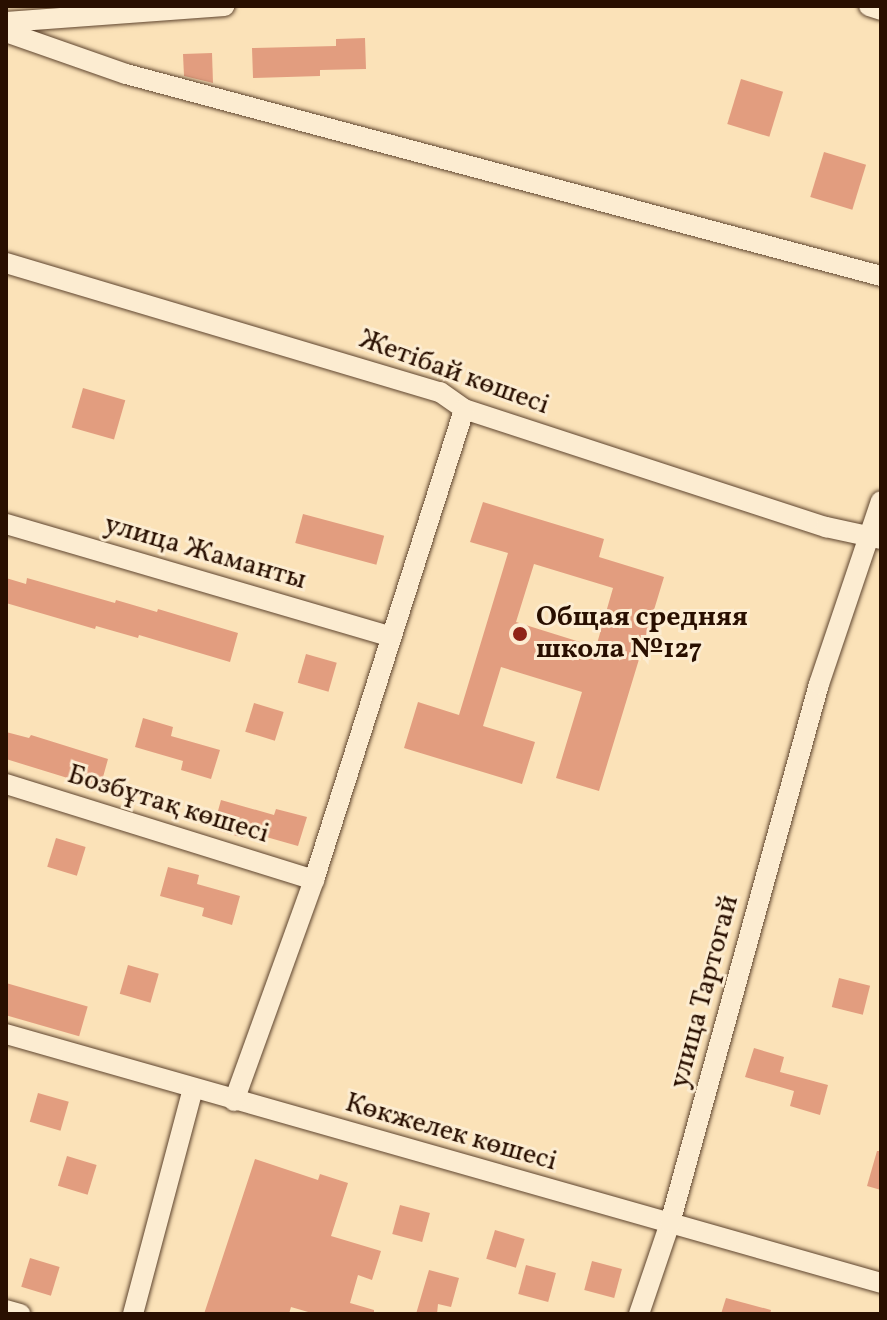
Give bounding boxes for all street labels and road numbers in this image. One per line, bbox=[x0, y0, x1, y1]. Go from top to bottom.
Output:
street label: Жетібай көшесі bbox=[354, 323, 554, 423]
street label: улица Жаманты bbox=[100, 508, 310, 598]
street label: Бозбұтақ көшесі bbox=[63, 758, 273, 852]
street label: улица Тартогай bbox=[663, 891, 747, 1093]
street label: Көкжелек көшесі bbox=[341, 1087, 561, 1179]

